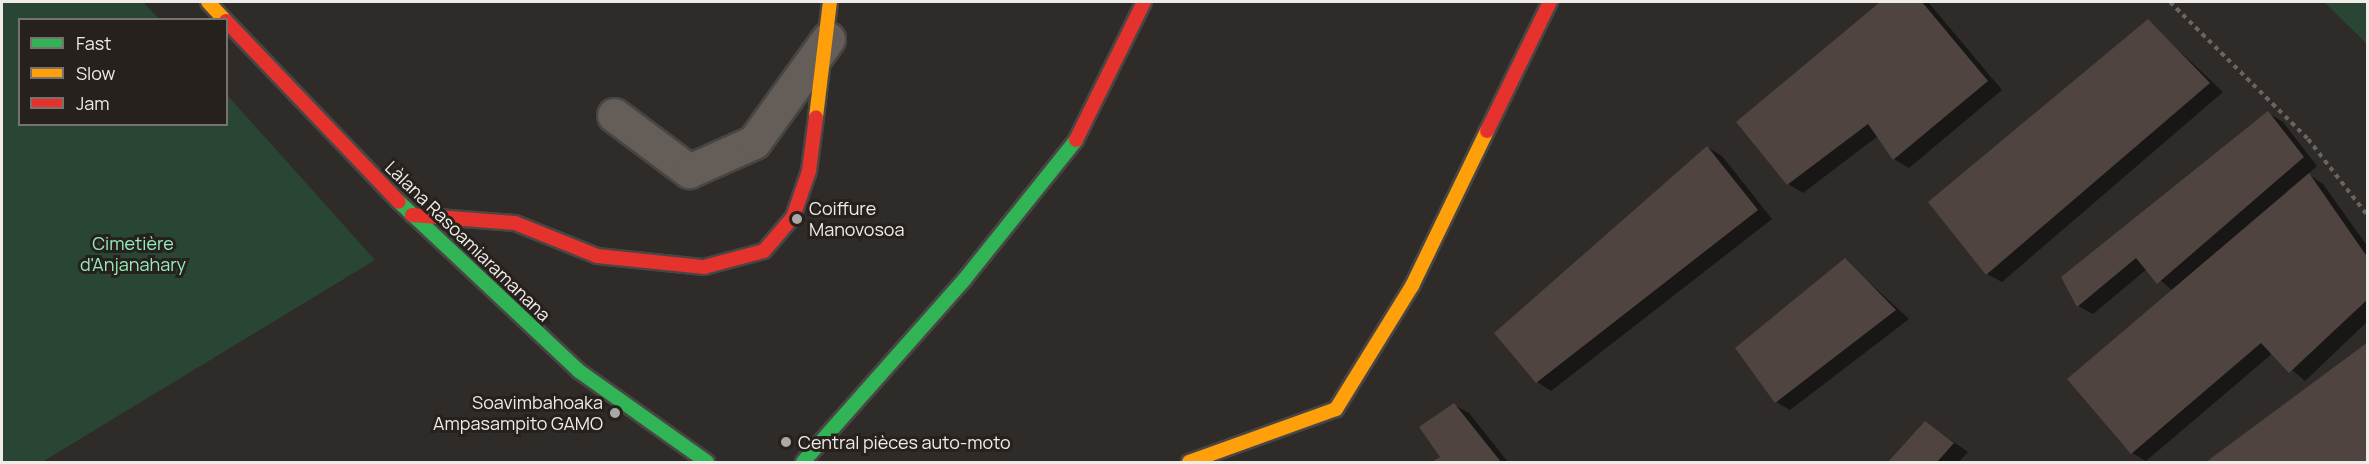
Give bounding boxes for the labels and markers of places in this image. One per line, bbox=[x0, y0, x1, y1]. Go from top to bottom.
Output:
place label: Coiffure Manovosoa bbox=[809, 198, 904, 240]
marker: Coiffure Manovosoa bbox=[790, 212, 804, 226]
place label: Soavimbahoaka Ampasampito GAMO bbox=[433, 392, 603, 434]
marker: Soavimbahoaka Ampasampito GAMO bbox=[608, 406, 622, 420]
place label: Central pièces auto-moto bbox=[798, 431, 1011, 453]
marker: Central pièces auto-moto bbox=[779, 435, 793, 449]

